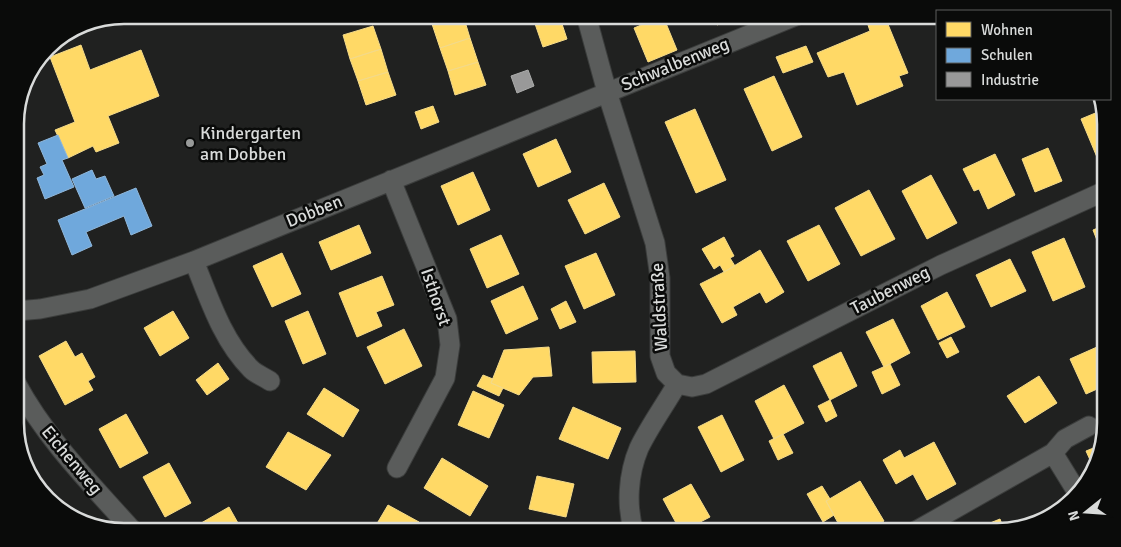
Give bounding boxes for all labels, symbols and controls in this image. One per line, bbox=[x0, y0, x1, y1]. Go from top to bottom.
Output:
legend bbox=[936, 10, 1111, 100]
text: Wohnen bbox=[981, 21, 1033, 39]
street label: Schwalbenweg bbox=[618, 32, 732, 96]
text: Schulen bbox=[981, 46, 1033, 64]
text: Industrie bbox=[981, 71, 1039, 89]
place label: Kindergarten am Dobben bbox=[200, 122, 301, 165]
marker: Kindergarten am Dobben bbox=[184, 137, 196, 149]
street label: Dobben bbox=[283, 190, 345, 232]
street label: Taubenweg bbox=[847, 261, 933, 319]
street label: Waldstraße bbox=[646, 262, 672, 352]
street label: Isthorst bbox=[416, 265, 456, 329]
street label: Eichenweg bbox=[37, 421, 107, 499]
north arrow bbox=[1061, 487, 1111, 537]
text: N bbox=[1064, 509, 1084, 523]

